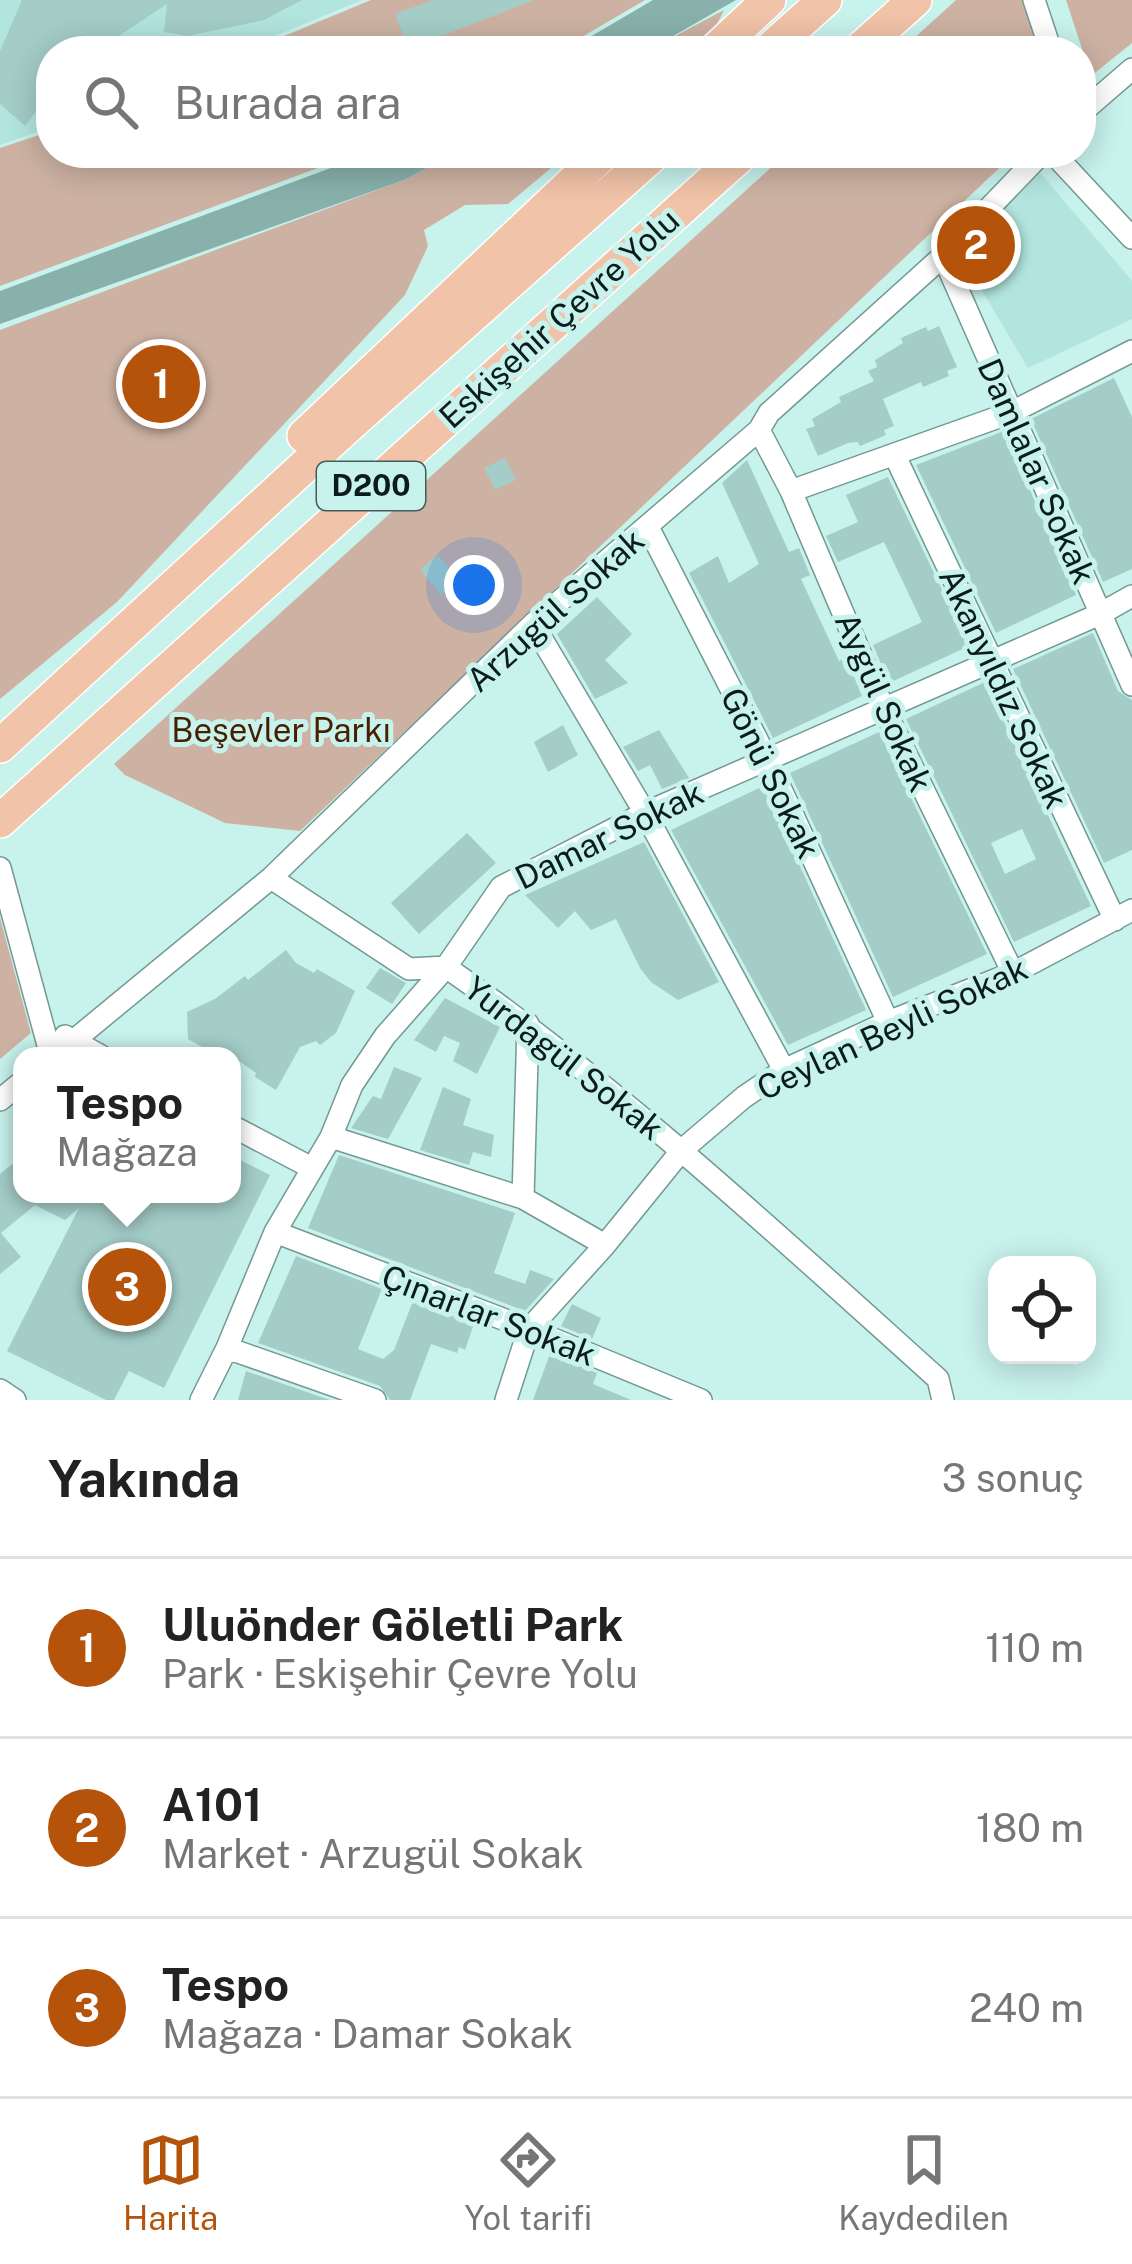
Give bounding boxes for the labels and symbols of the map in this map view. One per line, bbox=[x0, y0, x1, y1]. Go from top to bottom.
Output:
pin: 2 bbox=[937, 200, 1015, 290]
street label: Eskişehir Çevre Yolu bbox=[431, 201, 687, 435]
pin: 1 bbox=[122, 339, 200, 429]
street label: Damlalar Sokak bbox=[970, 353, 1104, 589]
road number: D200 bbox=[317, 462, 425, 510]
street label: Arzugül Sokak bbox=[459, 521, 651, 699]
your location bbox=[444, 555, 504, 615]
street label: Akanyıldız Sokak bbox=[932, 562, 1076, 814]
street label: Aygül Sokak bbox=[828, 607, 940, 797]
street label: Gönü Sokak bbox=[713, 682, 829, 864]
park label: Beşevler Parkı bbox=[171, 711, 391, 749]
street label: Damar Sokak bbox=[509, 773, 709, 897]
street label: Ceylan Beyli Sokak bbox=[751, 949, 1033, 1107]
street label: Yurdagül Sokak bbox=[457, 969, 671, 1147]
pin: 3 bbox=[88, 1242, 166, 1332]
street label: Çınarlar Sokak bbox=[377, 1257, 601, 1373]

